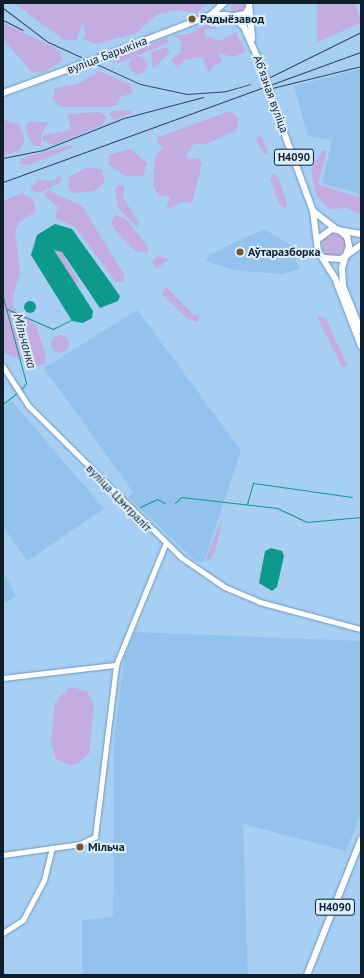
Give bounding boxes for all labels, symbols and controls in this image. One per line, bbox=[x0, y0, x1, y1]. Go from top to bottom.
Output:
place label: Радыёзавод bbox=[200, 12, 264, 26]
marker: Радыёзавод bbox=[187, 14, 197, 24]
street label: вуліца Барыкіна bbox=[65, 33, 149, 77]
street label: Абʼязная вуліца bbox=[250, 53, 292, 135]
road number: Н4090 bbox=[273, 148, 315, 166]
place label: Аўтаразборка bbox=[248, 245, 320, 259]
marker: Аўтаразборка bbox=[235, 247, 245, 257]
water label: Мільчанка bbox=[9, 312, 39, 370]
street label: вуліца Цэнтраліт bbox=[83, 461, 155, 535]
place label: Мільча bbox=[88, 840, 125, 854]
marker: Мільча bbox=[75, 842, 85, 852]
road number: Н4090 bbox=[314, 898, 356, 916]

